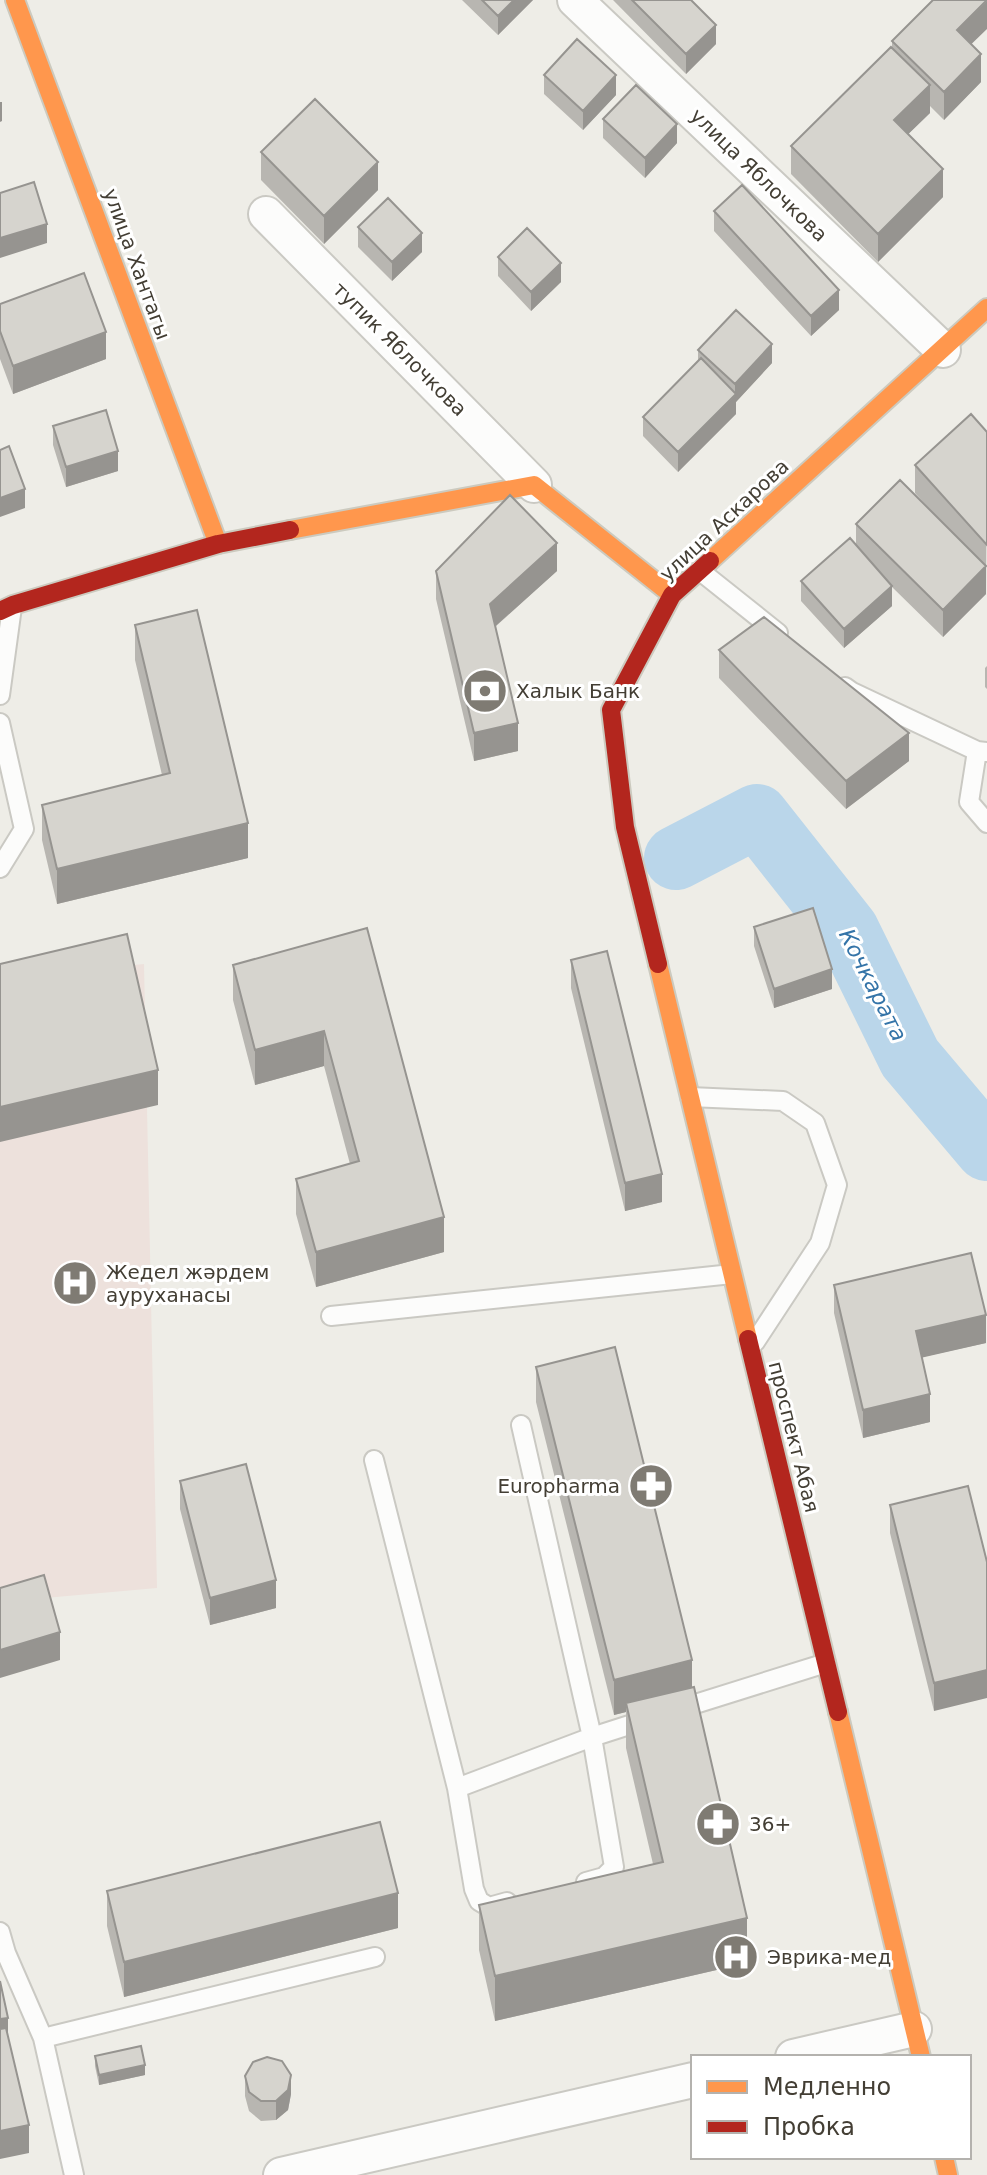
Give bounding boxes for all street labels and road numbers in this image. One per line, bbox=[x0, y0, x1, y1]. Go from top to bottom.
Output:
street label: улица Яблочкова bbox=[685, 103, 833, 247]
street label: улица Хантагы bbox=[99, 185, 175, 343]
street label: тупик Яблочкова bbox=[328, 277, 472, 421]
street label: улица Аскарова bbox=[654, 454, 794, 586]
street label: проспект Абая bbox=[764, 1359, 824, 1515]

